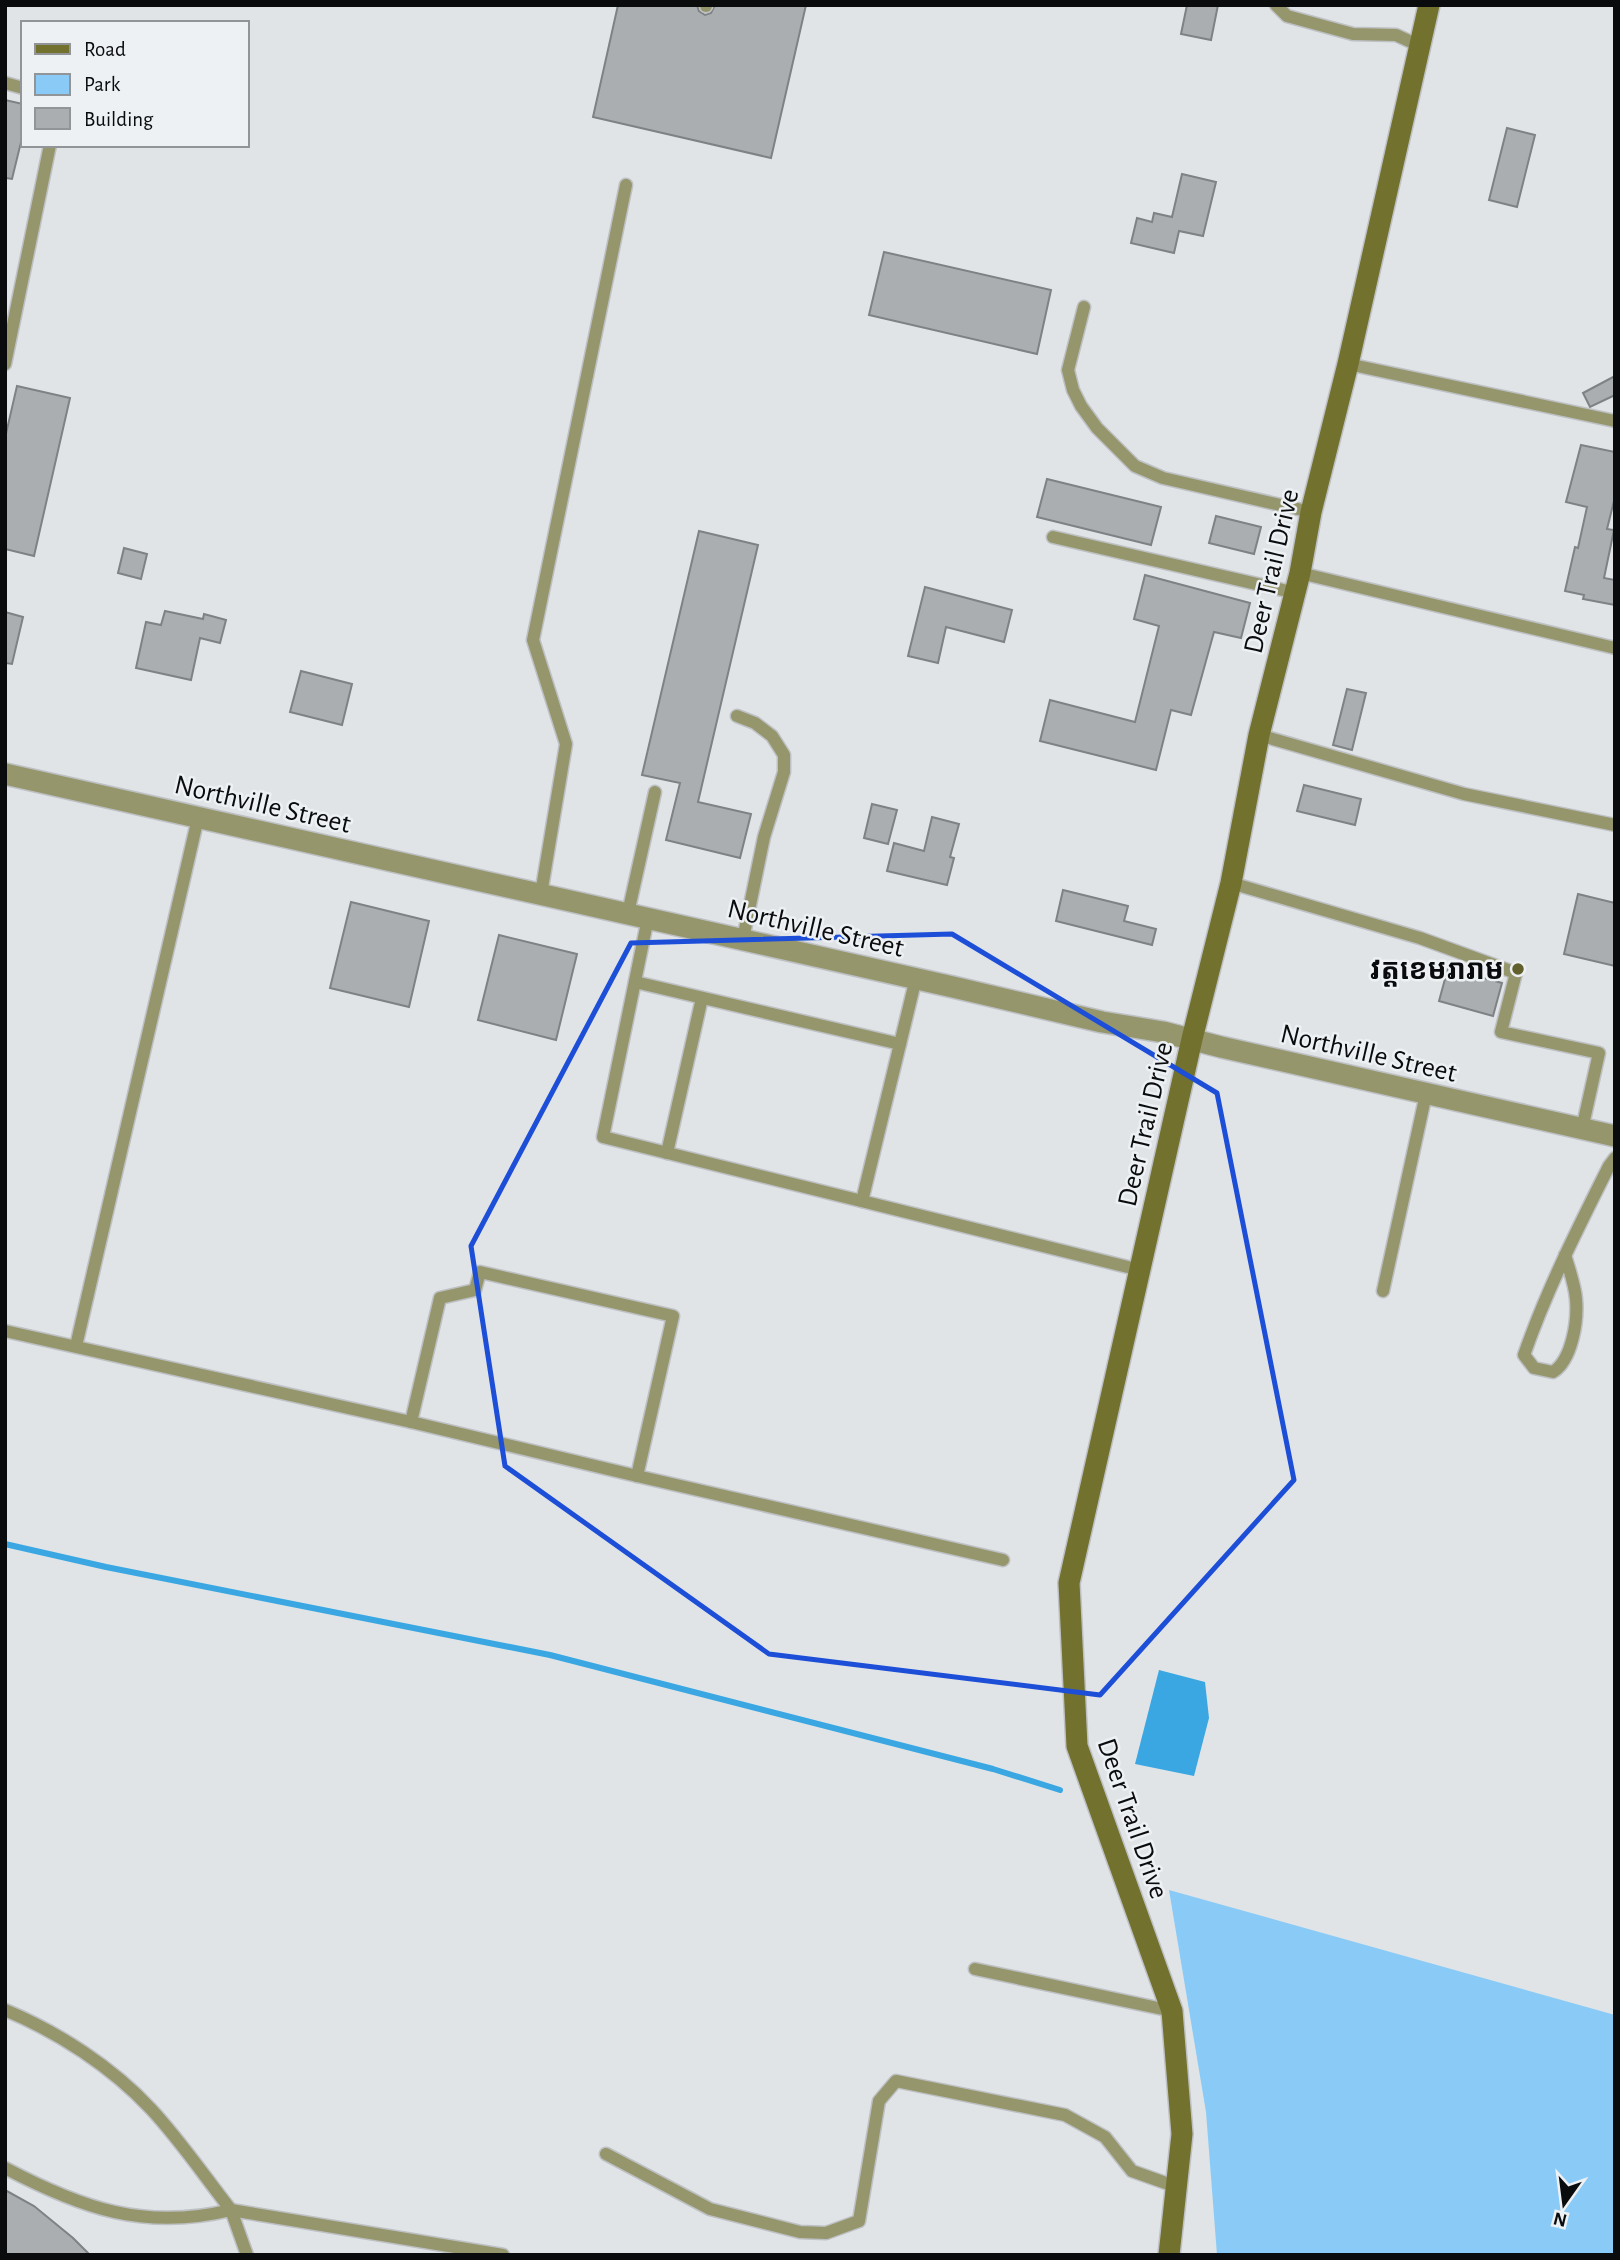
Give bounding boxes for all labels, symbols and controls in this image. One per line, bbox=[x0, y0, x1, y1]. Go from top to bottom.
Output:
legend bbox=[21, 21, 248, 147]
text: Road bbox=[84, 39, 126, 60]
text: Park bbox=[84, 74, 121, 95]
text: Building bbox=[84, 109, 154, 130]
street label: Deer Trail Drive bbox=[1239, 487, 1304, 656]
street label: Northville Street bbox=[172, 771, 353, 839]
street label: Northville Street bbox=[725, 895, 906, 963]
place label: វត្តខេមរារាម bbox=[1370, 957, 1504, 987]
marker: វត្តខេមរារាម bbox=[1510, 961, 1526, 977]
street label: Northville Street bbox=[1278, 1020, 1459, 1088]
street label: Deer Trail Drive bbox=[1113, 1040, 1178, 1209]
street label: Deer Trail Drive bbox=[1092, 1735, 1173, 1903]
north arrow bbox=[1529, 2169, 1599, 2239]
text: N bbox=[1552, 2208, 1569, 2230]

